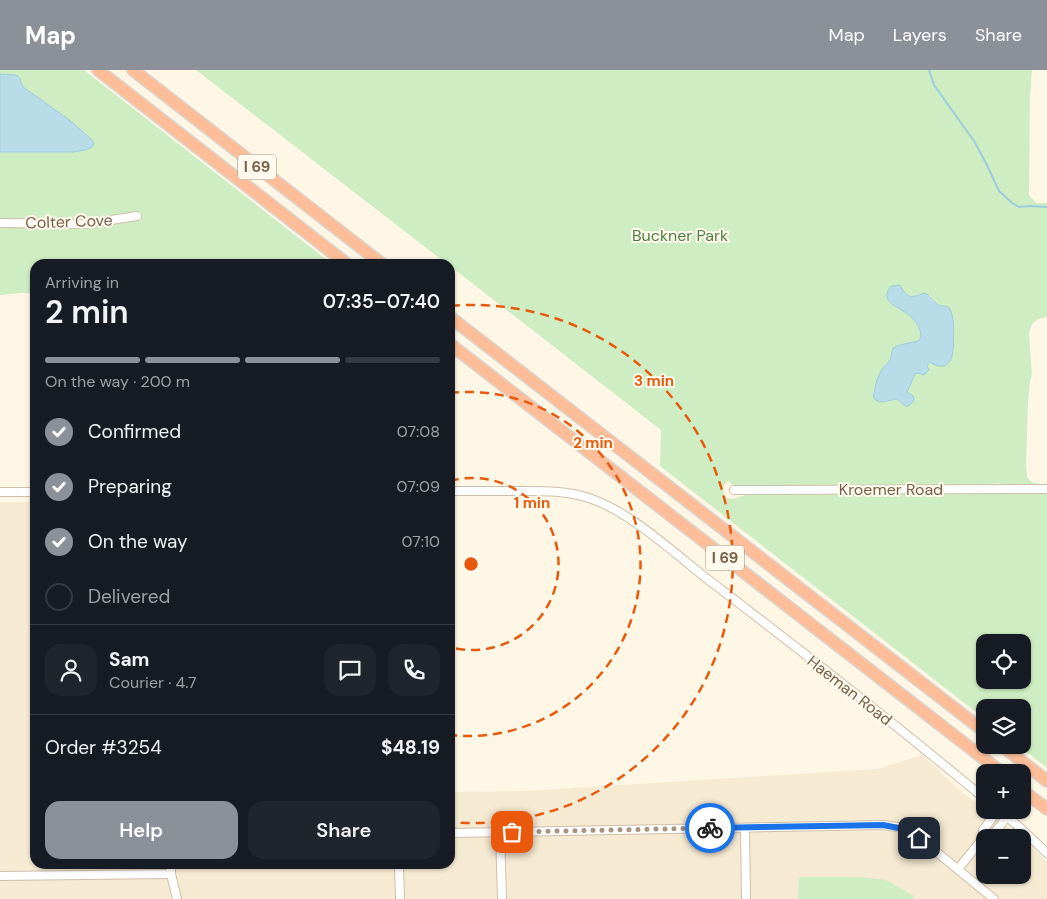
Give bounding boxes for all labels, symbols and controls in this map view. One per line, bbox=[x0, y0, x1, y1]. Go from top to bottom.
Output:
text: Map bbox=[25, 20, 76, 51]
text: Map bbox=[829, 23, 865, 47]
text: Layers bbox=[893, 23, 947, 47]
text: Share bbox=[975, 23, 1022, 47]
road number: I 69 bbox=[238, 154, 276, 180]
street label: Colter Cove bbox=[25, 209, 113, 234]
park label: Buckner Park bbox=[632, 225, 728, 246]
text: Arriving in bbox=[45, 272, 119, 293]
text: 07:35–07:40 bbox=[323, 289, 440, 314]
text: 2 min bbox=[45, 291, 129, 333]
text: On the way · 200 m bbox=[45, 371, 190, 392]
text: 3 min bbox=[634, 371, 674, 391]
icon: check bbox=[45, 418, 73, 446]
text: Confirmed bbox=[88, 419, 181, 444]
text: 07:08 bbox=[397, 421, 440, 442]
text: 2 min bbox=[573, 433, 613, 453]
icon: check bbox=[45, 473, 73, 501]
text: Preparing bbox=[88, 474, 172, 499]
text: 07:09 bbox=[397, 476, 440, 497]
street label: Kroemer Road bbox=[839, 479, 943, 500]
text: 1 min bbox=[514, 493, 550, 513]
icon: check bbox=[45, 528, 73, 556]
text: On the way bbox=[88, 529, 188, 554]
text: 07:10 bbox=[402, 531, 440, 552]
road number: I 69 bbox=[706, 546, 744, 570]
centre of rings bbox=[462, 555, 480, 573]
text: Delivered bbox=[88, 584, 170, 609]
map controls bbox=[976, 634, 1031, 884]
button: locate bbox=[976, 634, 1031, 689]
button: person bbox=[45, 644, 97, 696]
button: chat bbox=[324, 644, 376, 696]
button: phone bbox=[388, 644, 440, 696]
text: Sam bbox=[109, 647, 150, 672]
street label: Haeman Road bbox=[803, 651, 896, 730]
text: Courier · 4.7 bbox=[109, 672, 197, 693]
button: layers bbox=[976, 699, 1031, 754]
text: Order #3254 bbox=[45, 735, 162, 760]
text: $48.19 bbox=[381, 735, 440, 760]
button: + bbox=[976, 764, 1031, 819]
button: Help bbox=[45, 801, 238, 859]
button: Share bbox=[248, 801, 440, 859]
courier bbox=[685, 803, 735, 853]
pin bbox=[491, 811, 533, 853]
icon: bike bbox=[696, 814, 724, 842]
pin bbox=[898, 817, 940, 859]
icon: bag bbox=[498, 818, 526, 846]
icon: home bbox=[905, 824, 933, 852]
button: − bbox=[976, 829, 1031, 884]

